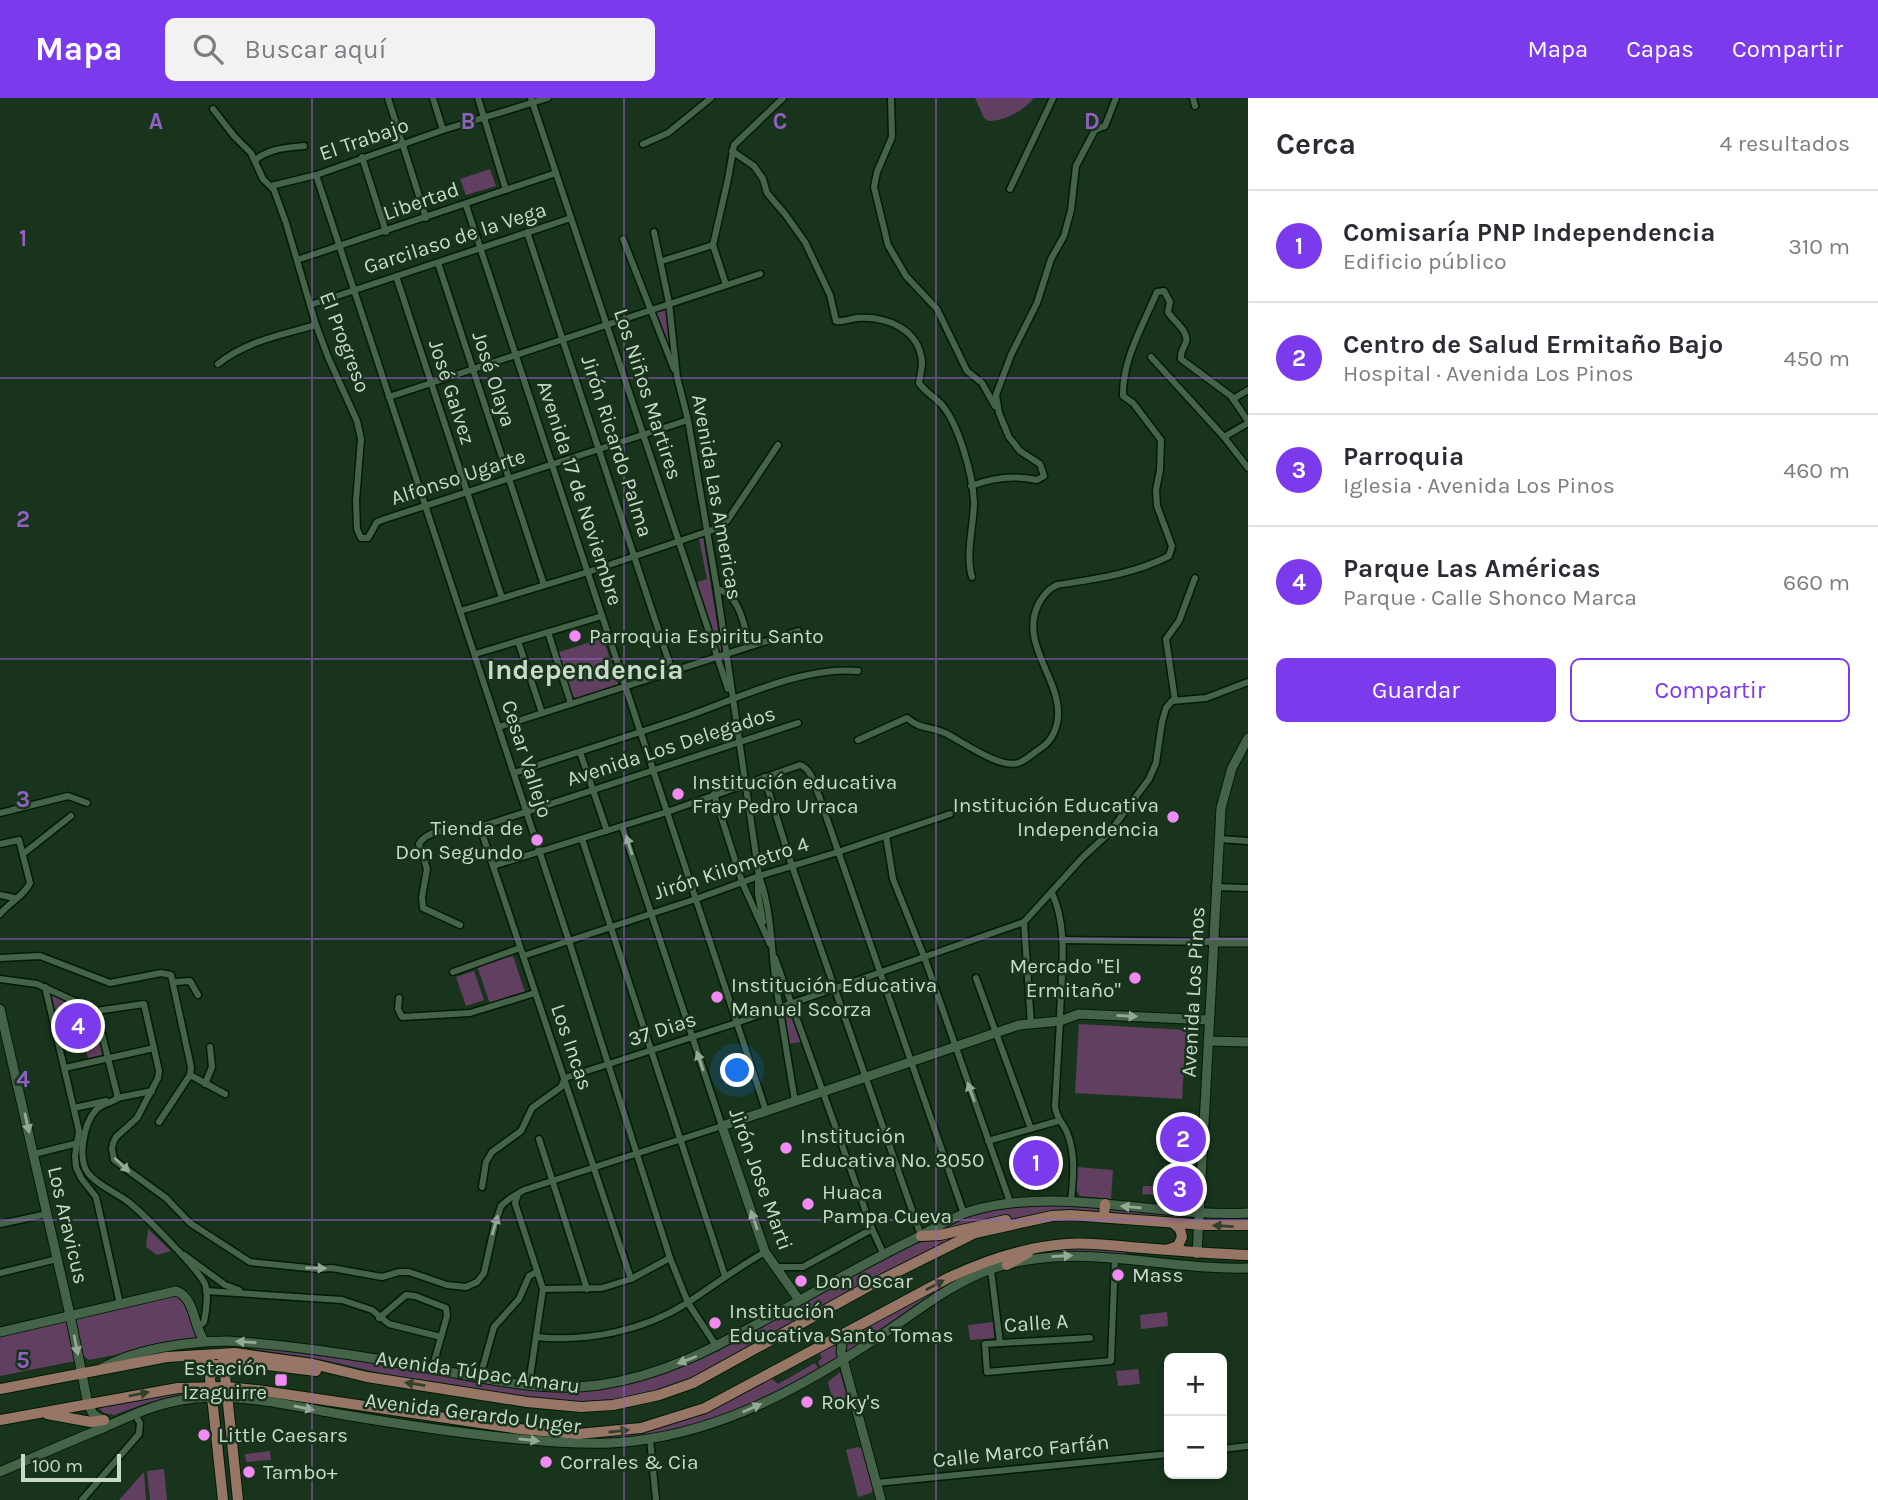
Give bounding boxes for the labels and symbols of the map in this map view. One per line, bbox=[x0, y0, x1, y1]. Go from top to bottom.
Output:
text: A bbox=[149, 108, 163, 135]
text: B bbox=[461, 108, 475, 135]
text: C bbox=[773, 108, 787, 135]
text: D bbox=[1084, 108, 1100, 135]
street label: El Trabajo bbox=[316, 113, 412, 165]
street label: Libertad bbox=[380, 177, 462, 225]
street label: Garcilaso de la Vega bbox=[361, 197, 549, 279]
text: 1 bbox=[19, 225, 27, 252]
street label: El Progreso bbox=[315, 288, 375, 396]
street label: Los Niños Martires bbox=[609, 305, 687, 483]
street label: José Olaya bbox=[467, 328, 521, 430]
street label: José Galvez bbox=[424, 336, 480, 448]
street label: Jirón Ricardo Palma bbox=[576, 352, 658, 540]
street label: Avenida 17 de Noviembre bbox=[532, 378, 628, 608]
street label: Avenida Las Americas bbox=[687, 392, 747, 602]
street label: Alfonso Ugarte bbox=[388, 444, 528, 510]
text: 2 bbox=[16, 506, 30, 533]
place label: Parroquia Espiritu Santo bbox=[589, 624, 824, 648]
marker: Parroquia Espiritu Santo bbox=[567, 628, 583, 644]
district label: Independencia bbox=[486, 653, 684, 686]
street label: Cesar Vallejo bbox=[497, 697, 557, 821]
street label: Avenida Los Delegados bbox=[564, 701, 778, 791]
place label: Institución educativa Fray Pedro Urraca bbox=[692, 770, 897, 818]
text: 3 bbox=[16, 786, 30, 813]
marker: Institución educativa Fray Pedro Urraca bbox=[670, 786, 686, 802]
place label: Institución Educativa Independencia bbox=[953, 793, 1159, 841]
marker: Institución Educativa Independencia bbox=[1165, 809, 1181, 825]
place label: Tienda de Don Segundo bbox=[395, 816, 523, 864]
street label: Jirón Kilometro 4 bbox=[650, 831, 812, 904]
marker: Tienda de Don Segundo bbox=[529, 832, 545, 848]
one-way arrow bbox=[623, 835, 634, 856]
street label: Avenida Los Pinos bbox=[1177, 906, 1209, 1078]
place label: Mercado "El Ermitaño" bbox=[1009, 954, 1121, 1002]
marker: Mercado "El Ermitaño" bbox=[1127, 970, 1143, 986]
place label: Institución Educativa Manuel Scorza bbox=[731, 973, 937, 1021]
marker: Institución Educativa Manuel Scorza bbox=[709, 989, 725, 1005]
pin: 4 bbox=[55, 1000, 101, 1052]
street label: Los Incas bbox=[546, 1001, 598, 1093]
street label: 37 Dias bbox=[625, 1007, 699, 1051]
one-way arrow bbox=[1116, 1010, 1138, 1021]
one-way arrow bbox=[694, 1051, 705, 1072]
your location bbox=[720, 1053, 754, 1087]
text: 4 bbox=[16, 1066, 30, 1093]
one-way arrow bbox=[965, 1082, 976, 1103]
street label: Jirón Jose Marti bbox=[724, 1105, 798, 1253]
one-way arrow bbox=[21, 1112, 32, 1134]
pin: 2 bbox=[1160, 1113, 1206, 1165]
place label: Institución Educativa No. 3050 bbox=[800, 1124, 984, 1172]
pin: 1 bbox=[1013, 1137, 1059, 1189]
marker: Institución Educativa No. 3050 bbox=[778, 1140, 794, 1156]
one-way arrow bbox=[113, 1157, 130, 1174]
pin: 3 bbox=[1157, 1163, 1203, 1215]
street label: Los Aravicus bbox=[43, 1164, 93, 1286]
place label: Huaca Pampa Cueva bbox=[822, 1180, 952, 1228]
marker: Huaca Pampa Cueva bbox=[800, 1196, 816, 1212]
one-way arrow bbox=[1120, 1201, 1142, 1212]
one-way arrow bbox=[748, 1210, 759, 1231]
one-way arrow bbox=[491, 1214, 501, 1235]
one-way arrow bbox=[1212, 1220, 1234, 1231]
one-way arrow bbox=[1052, 1251, 1074, 1262]
one-way arrow bbox=[305, 1262, 327, 1274]
place label: Mass bbox=[1132, 1263, 1183, 1287]
marker: Mass bbox=[1110, 1267, 1126, 1283]
place label: Don Oscar bbox=[815, 1269, 913, 1293]
marker: Don Oscar bbox=[793, 1273, 809, 1289]
one-way arrow bbox=[925, 1280, 945, 1291]
place label: Institución Educativa Santo Tomas bbox=[729, 1299, 953, 1347]
street label: Calle A bbox=[1003, 1309, 1069, 1337]
marker: Institución Educativa Santo Tomas bbox=[707, 1315, 723, 1331]
one-way arrow bbox=[71, 1334, 82, 1356]
one-way arrow bbox=[235, 1336, 257, 1347]
street label: Avenida Túpac Amaru bbox=[374, 1346, 582, 1398]
text: 5 bbox=[16, 1347, 30, 1374]
one-way arrow bbox=[677, 1355, 698, 1366]
place label: Estación Izaguirre bbox=[183, 1356, 267, 1404]
marker: Estación Izaguirre bbox=[273, 1372, 289, 1388]
one-way arrow bbox=[404, 1378, 426, 1389]
one-way arrow bbox=[128, 1388, 150, 1399]
street label: Avenida Gerardo Unger bbox=[364, 1388, 583, 1438]
place label: Roky's bbox=[821, 1390, 881, 1414]
marker: Roky's bbox=[799, 1394, 815, 1410]
one-way arrow bbox=[293, 1402, 315, 1413]
one-way arrow bbox=[742, 1402, 762, 1414]
place label: Little Caesars bbox=[218, 1423, 348, 1447]
one-way arrow bbox=[608, 1426, 630, 1437]
marker: Little Caesars bbox=[196, 1427, 212, 1443]
street label: Calle Marco Farfán bbox=[932, 1430, 1110, 1472]
one-way arrow bbox=[519, 1435, 541, 1446]
place label: Corrales & Cia bbox=[560, 1450, 699, 1474]
scale bar bbox=[21, 1451, 121, 1483]
marker: Corrales & Cia bbox=[538, 1454, 554, 1470]
place label: Tambo+ bbox=[263, 1460, 338, 1484]
marker: Tambo+ bbox=[241, 1464, 257, 1480]

